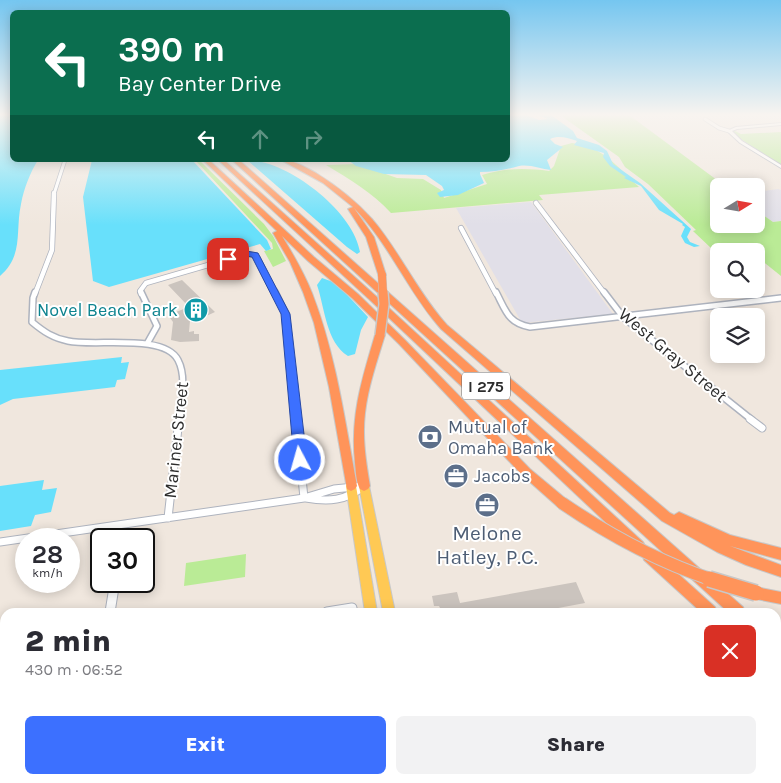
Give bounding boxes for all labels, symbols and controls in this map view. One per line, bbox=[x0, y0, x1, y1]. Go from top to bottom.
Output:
text: 390 m bbox=[118, 29, 225, 70]
icon: left bbox=[35, 30, 100, 95]
text: Bay Center Drive bbox=[118, 71, 281, 97]
icon: left bbox=[193, 125, 221, 153]
icon: ahead bbox=[246, 125, 274, 153]
icon: right bbox=[299, 125, 327, 153]
north arrow bbox=[710, 178, 765, 232]
map controls bbox=[710, 178, 765, 363]
pin bbox=[207, 238, 249, 280]
button: search bbox=[710, 243, 765, 298]
icon: arrive bbox=[214, 245, 242, 273]
building icon: Novel Beach Park bbox=[183, 297, 209, 323]
place label: Novel Beach Park bbox=[37, 299, 178, 321]
street label: West Gray Street bbox=[614, 303, 732, 407]
button: layers bbox=[710, 308, 765, 363]
road number: I 275 bbox=[462, 372, 510, 400]
street label: Mariner Street bbox=[159, 380, 193, 499]
place label: Mutual of Omaha Bank bbox=[448, 416, 554, 459]
bank icon: Mutual of Omaha Bank bbox=[417, 424, 443, 450]
position arrow bbox=[273, 433, 325, 485]
office icon: Jacobs bbox=[443, 463, 469, 489]
place label: Jacobs bbox=[474, 465, 530, 487]
office icon: Melone Hatley, P.C. bbox=[474, 492, 500, 518]
place label: Melone Hatley, P.C. bbox=[436, 521, 538, 569]
speed limit sign: 30 bbox=[90, 528, 155, 593]
text: 28 bbox=[32, 540, 63, 569]
text: km/h bbox=[32, 566, 63, 580]
text: 2 min bbox=[25, 623, 111, 659]
button: close bbox=[704, 625, 756, 677]
text: 430 m · 06:52 bbox=[25, 660, 123, 679]
button: Exit bbox=[25, 716, 386, 774]
button: Share bbox=[396, 716, 756, 774]

